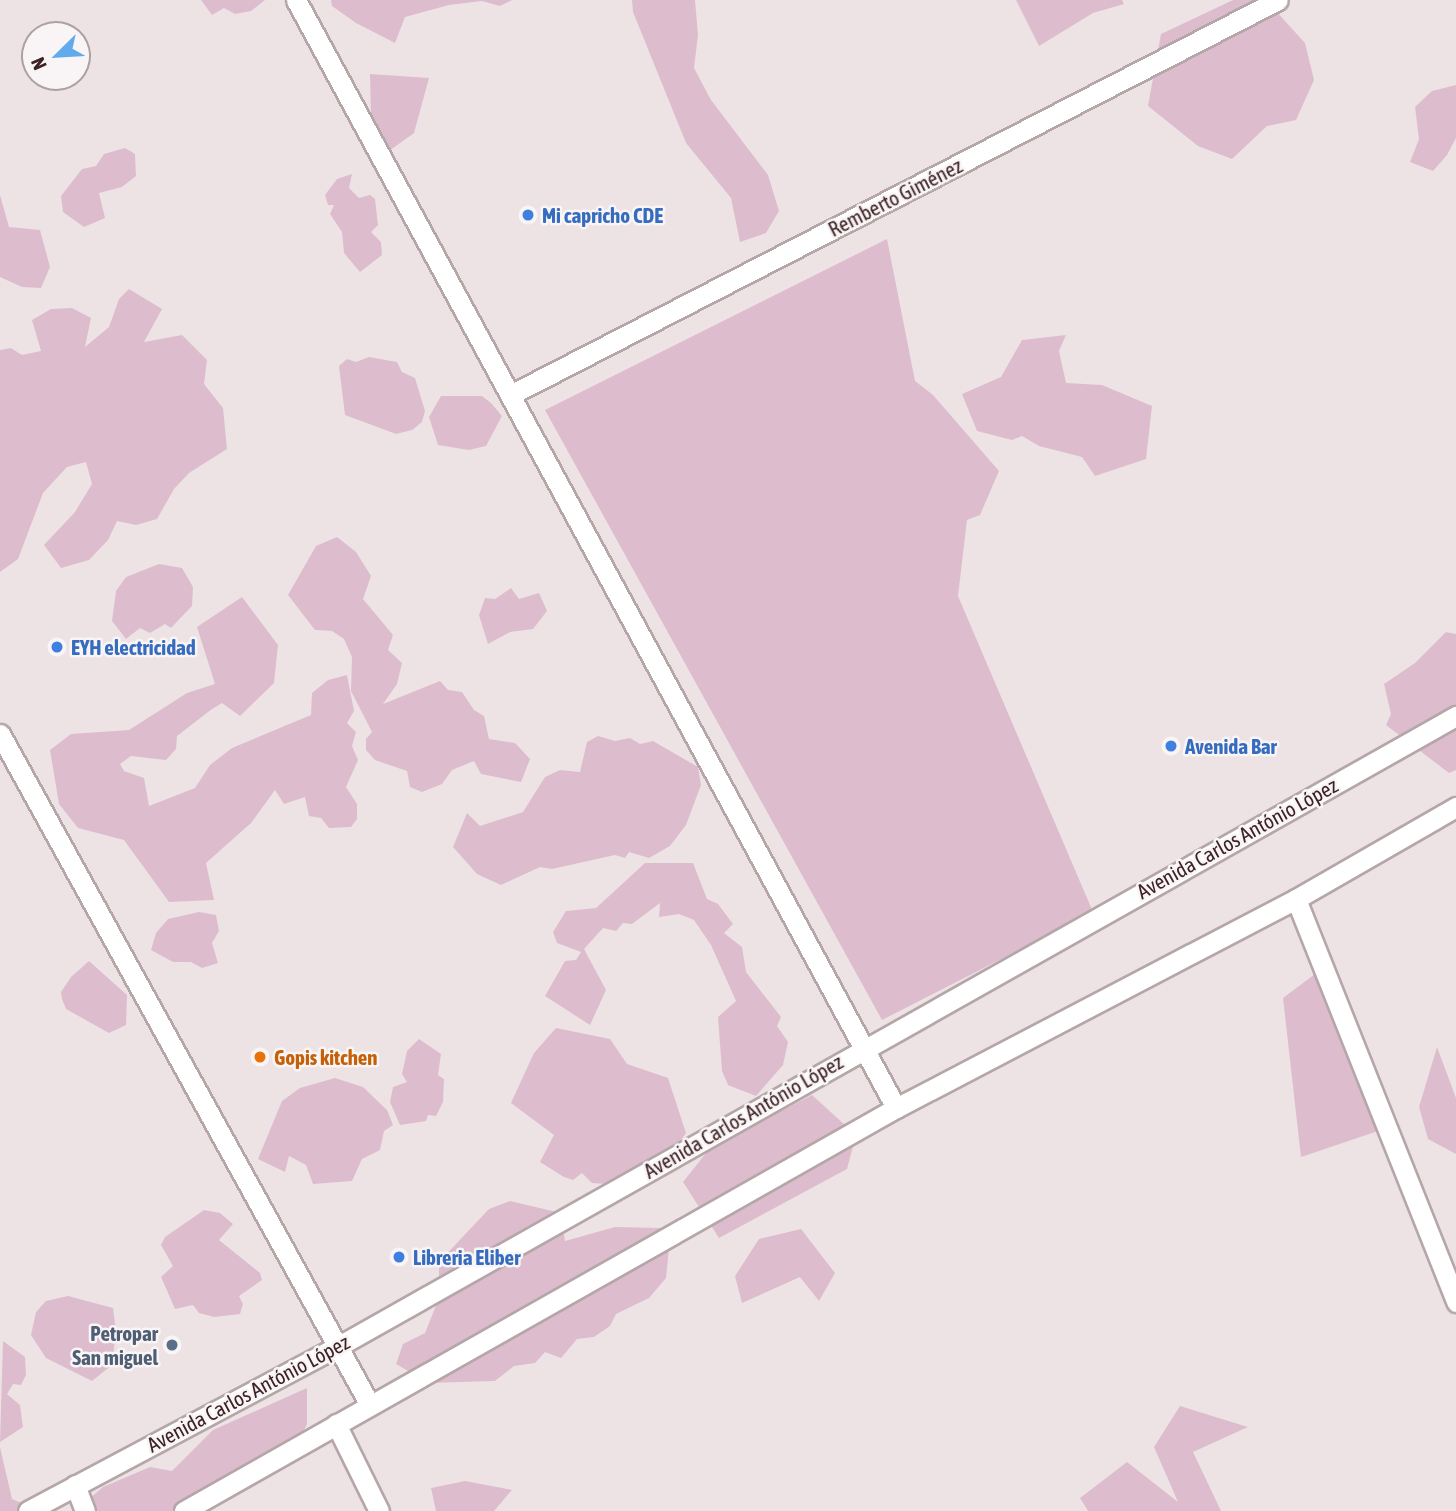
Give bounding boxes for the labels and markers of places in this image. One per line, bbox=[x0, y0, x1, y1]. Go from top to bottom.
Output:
place label: Mi capricho CDE bbox=[542, 202, 663, 228]
marker: Mi capricho CDE bbox=[520, 207, 536, 223]
place label: EYH electricidad bbox=[71, 634, 196, 660]
marker: EYH electricidad bbox=[49, 639, 65, 655]
place label: Avenida Bar bbox=[1185, 733, 1277, 759]
marker: Avenida Bar bbox=[1163, 738, 1179, 754]
place label: Gopis kitchen bbox=[274, 1044, 378, 1070]
marker: Gopis kitchen bbox=[252, 1049, 268, 1065]
place label: Libreria Eliber bbox=[413, 1244, 520, 1270]
marker: Libreria Eliber bbox=[391, 1249, 407, 1265]
place label: Petropar San miguel bbox=[72, 1320, 158, 1370]
marker: Petropar San miguel bbox=[164, 1337, 180, 1353]

